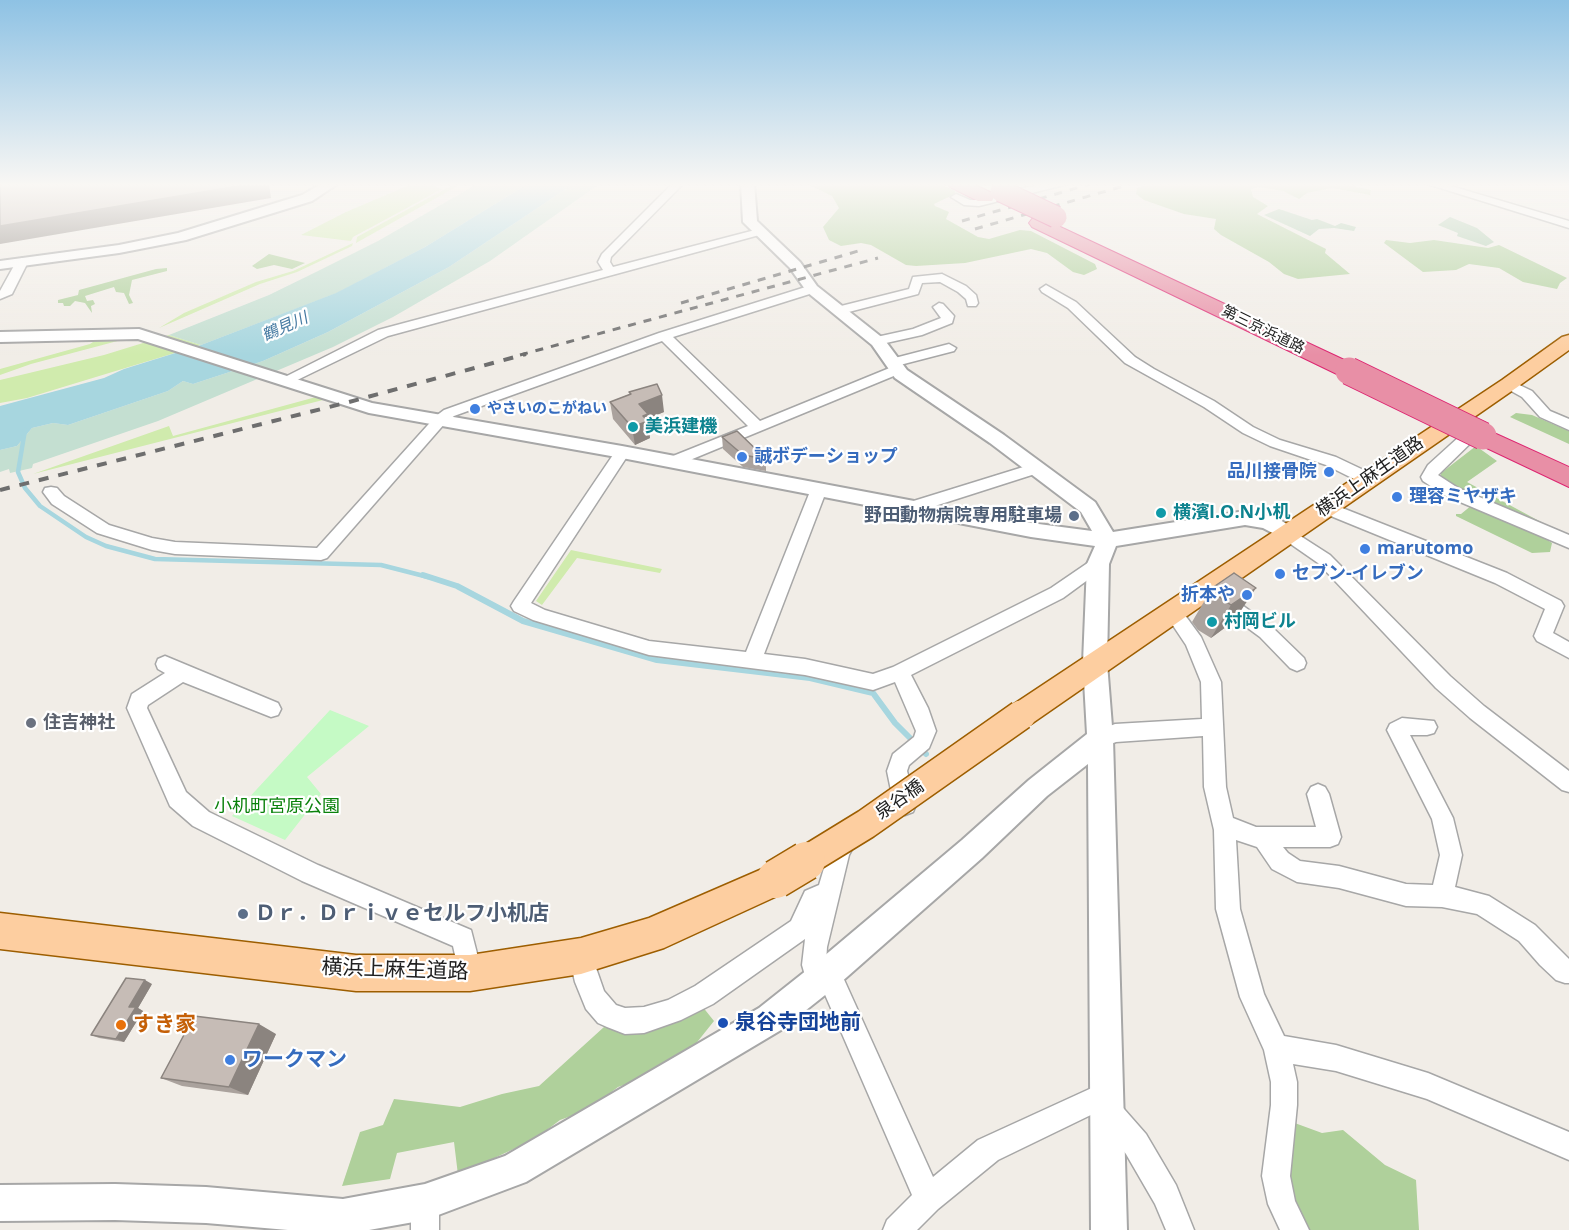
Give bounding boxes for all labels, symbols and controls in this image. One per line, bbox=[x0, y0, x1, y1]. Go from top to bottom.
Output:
street label: 第三京浜道路 bbox=[1219, 302, 1307, 358]
water label: 鶴見川 bbox=[259, 308, 311, 346]
place label: やさいのこがねい bbox=[487, 400, 607, 418]
marker: やさいのこがねい bbox=[468, 402, 482, 416]
place label: 美浜建機 bbox=[645, 416, 717, 438]
marker: 美浜建機 bbox=[626, 420, 640, 434]
street label: 横浜上麻生道路 bbox=[1312, 432, 1428, 522]
place label: 誠ボデーショップ bbox=[754, 446, 898, 468]
marker: 誠ボデーショップ bbox=[735, 450, 749, 464]
place label: 品川接骨院 bbox=[1227, 461, 1317, 483]
marker: 品川接骨院 bbox=[1322, 465, 1336, 479]
place label: 理容ミヤザキ bbox=[1409, 486, 1517, 508]
marker: 理容ミヤザキ bbox=[1390, 490, 1404, 504]
place label: 横濱I.O.N小机 bbox=[1173, 502, 1290, 524]
place label: 野田動物病院専用駐車場 bbox=[864, 505, 1062, 527]
marker: 横濱I.O.N小机 bbox=[1154, 506, 1168, 520]
marker: 野田動物病院専用駐車場 bbox=[1067, 509, 1081, 523]
place label: marutomo bbox=[1377, 538, 1473, 560]
marker: marutomo bbox=[1358, 542, 1372, 556]
place label: セブン-イレブン bbox=[1292, 563, 1424, 585]
marker: セブン-イレブン bbox=[1273, 567, 1287, 581]
place label: 折本や bbox=[1181, 584, 1235, 606]
marker: 折本や bbox=[1240, 588, 1254, 602]
place label: 村岡ビル bbox=[1224, 611, 1296, 633]
marker: 村岡ビル bbox=[1205, 615, 1219, 629]
place label: 住吉神社 bbox=[43, 712, 115, 734]
marker: 住吉神社 bbox=[24, 716, 38, 730]
street label: 泉谷橋 bbox=[872, 776, 928, 824]
park label: 小机町宮原公園 bbox=[214, 796, 340, 818]
place label: Ｄｒ．Ｄｒｉｖｅセルフ小机店 bbox=[255, 901, 549, 927]
marker: Ｄｒ．Ｄｒｉｖｅセルフ小机店 bbox=[236, 907, 250, 921]
street label: 横浜上麻生道路 bbox=[321, 955, 469, 985]
place label: 泉谷寺団地前 bbox=[735, 1010, 861, 1036]
place label: すき家 bbox=[133, 1012, 196, 1038]
marker: 泉谷寺団地前 bbox=[716, 1016, 730, 1030]
marker: すき家 bbox=[114, 1018, 128, 1032]
place label: ワークマン bbox=[242, 1047, 347, 1073]
marker: ワークマン bbox=[223, 1053, 237, 1067]

